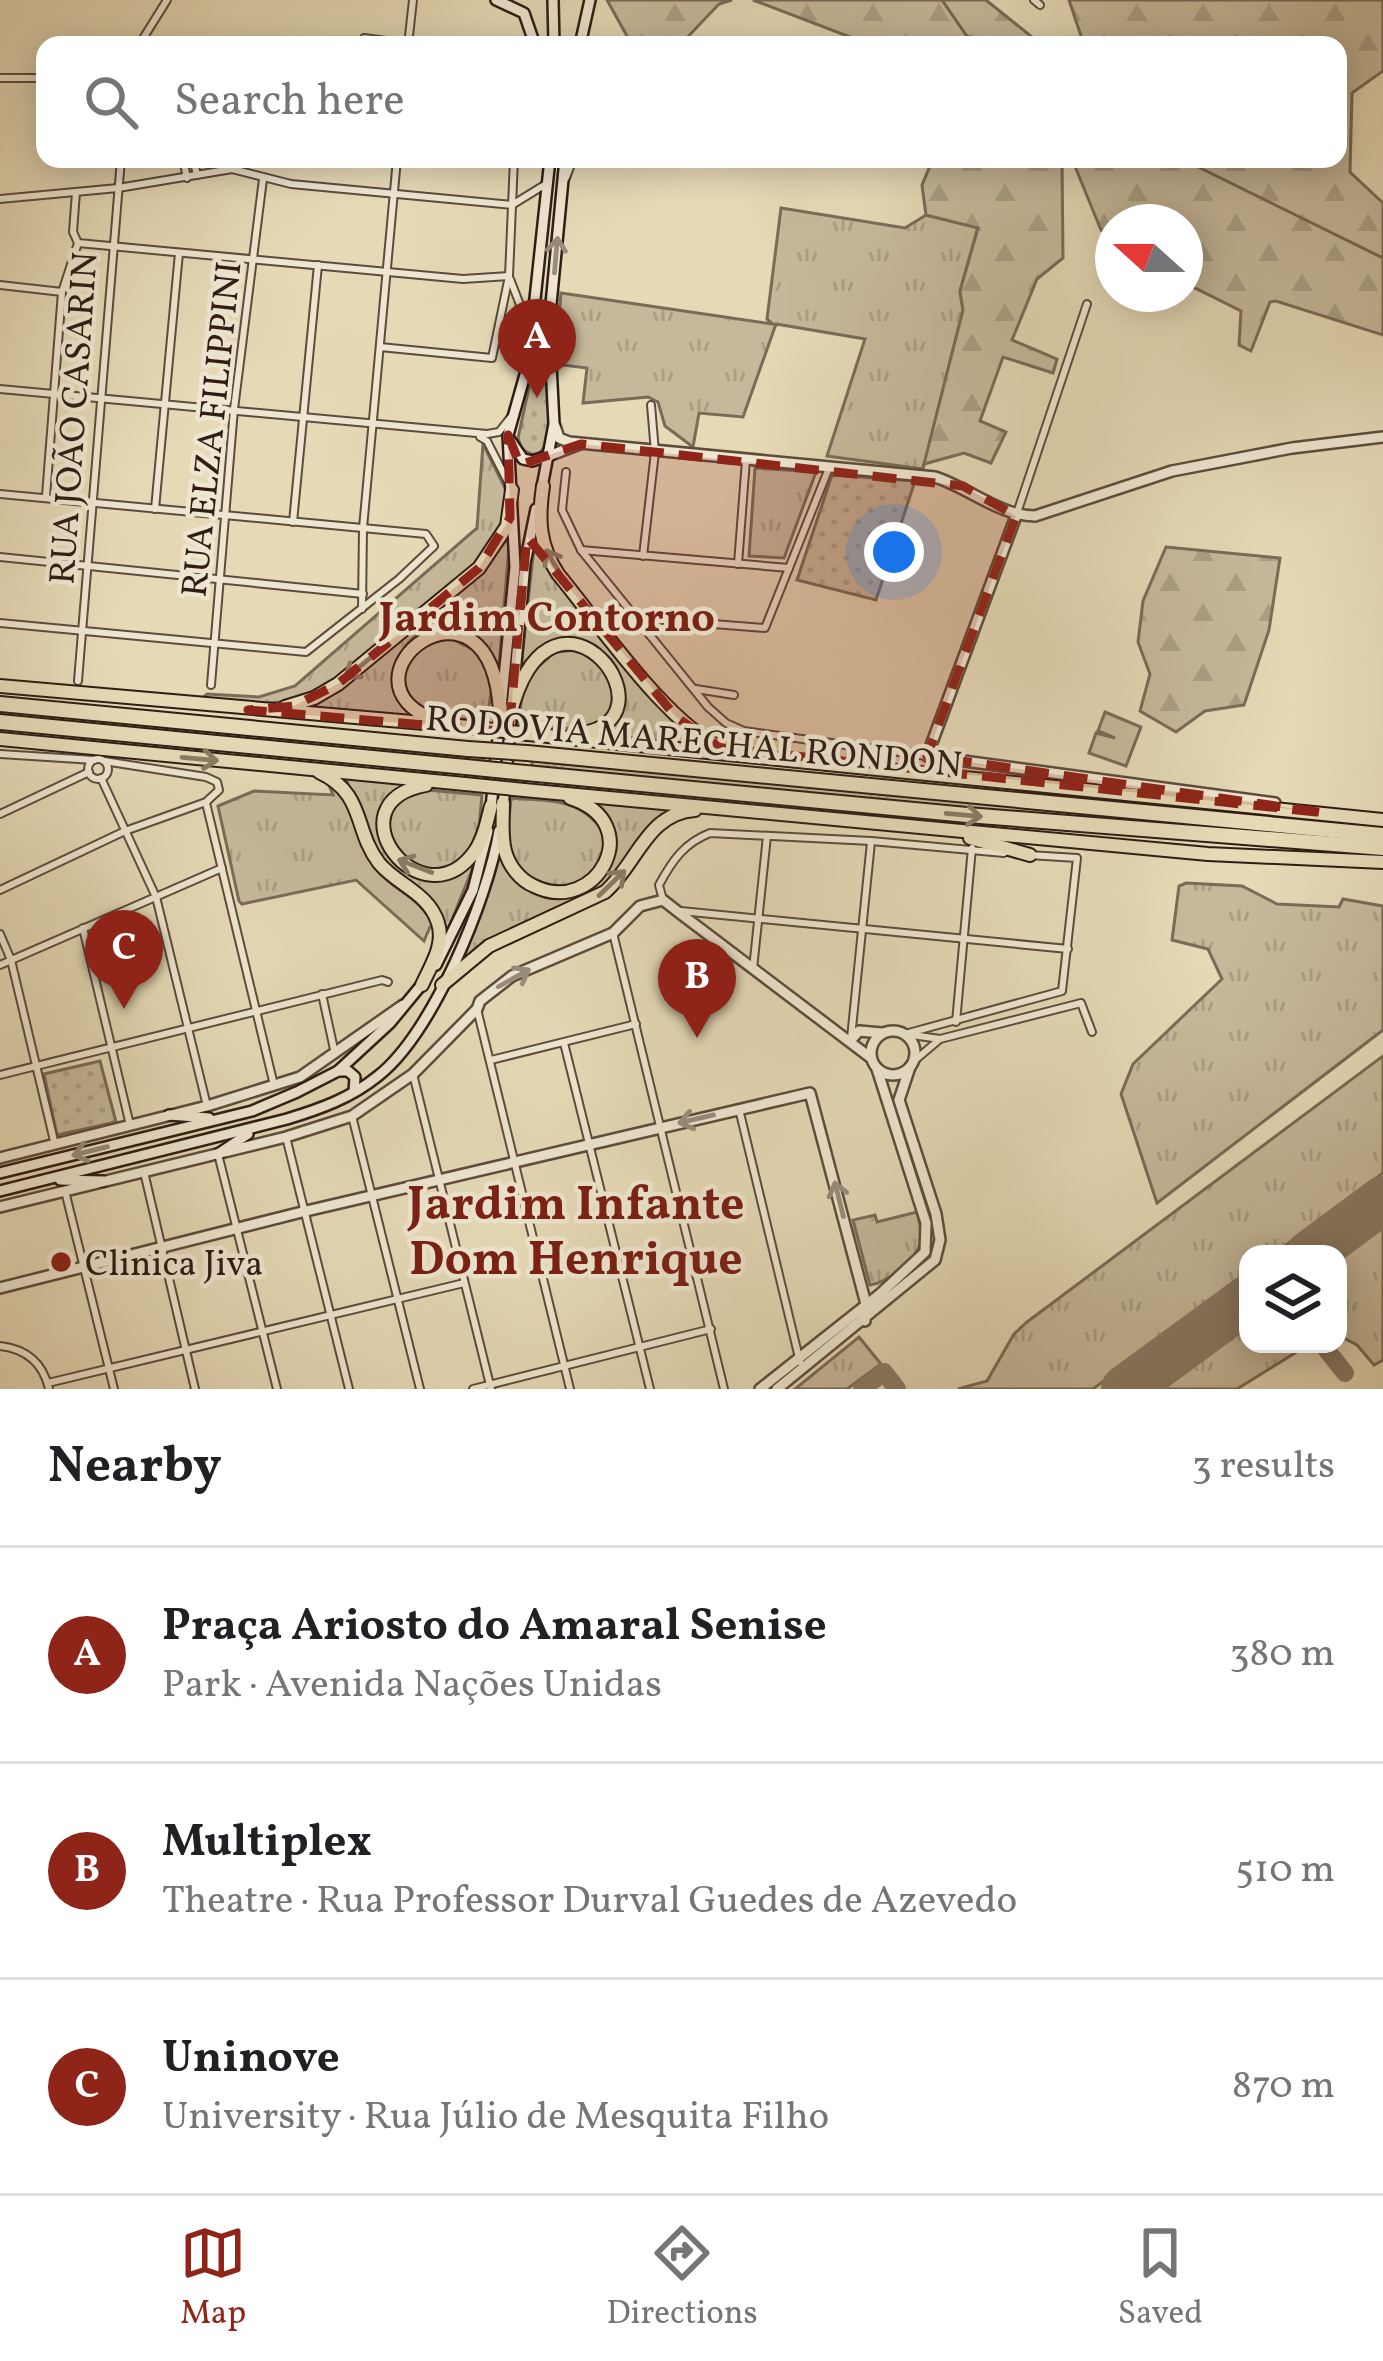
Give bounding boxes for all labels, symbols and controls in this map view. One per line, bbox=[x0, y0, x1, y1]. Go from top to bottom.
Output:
search box bbox=[36, 36, 1347, 168]
icon: search bbox=[78, 69, 144, 135]
text: Search here bbox=[174, 71, 405, 134]
north arrow bbox=[1095, 204, 1203, 312]
one-way arrow bbox=[545, 236, 568, 275]
street label: RUA JOÃO CASARIN bbox=[39, 250, 113, 586]
street label: RUA ELZA FILIPPINI bbox=[172, 259, 256, 600]
pin: A bbox=[498, 299, 576, 398]
your location bbox=[864, 522, 924, 582]
one-way arrow bbox=[542, 548, 566, 583]
district label: Jardim Contorno bbox=[378, 591, 715, 650]
one-way arrow bbox=[344, 653, 375, 680]
street label: RODOVIA MARECHAL RONDON bbox=[423, 696, 964, 792]
one-way arrow bbox=[180, 747, 219, 770]
one-way arrow bbox=[944, 803, 983, 826]
one-way arrow bbox=[397, 854, 434, 875]
one-way arrow bbox=[597, 869, 626, 897]
pin: C bbox=[85, 910, 163, 1009]
pin: B bbox=[658, 939, 736, 1038]
one-way arrow bbox=[496, 966, 531, 989]
one-way arrow bbox=[678, 1109, 716, 1131]
one-way arrow bbox=[71, 1141, 109, 1163]
district label: Jardim Infante Dom Henrique bbox=[406, 1173, 745, 1295]
one-way arrow bbox=[826, 1180, 848, 1218]
place label: Clinica Jiva bbox=[85, 1241, 263, 1291]
map controls bbox=[1239, 1245, 1347, 1353]
button: layers bbox=[1239, 1245, 1347, 1353]
marker: Clinica Jiva bbox=[48, 1249, 74, 1275]
text: Nearby bbox=[48, 1432, 222, 1503]
text: 3 results bbox=[1192, 1440, 1335, 1494]
text: Praça Ariosto do Amaral Senise bbox=[162, 1596, 827, 1659]
text: A bbox=[73, 1628, 101, 1682]
text: 380 m bbox=[1229, 1628, 1335, 1682]
text: Park · Avenida Nações Unidas bbox=[162, 1659, 662, 1713]
text: Multiplex bbox=[162, 1812, 372, 1875]
text: B bbox=[74, 1844, 100, 1898]
text: 510 m bbox=[1235, 1844, 1335, 1898]
text: Theatre · Rua Professor Durval Guedes de Azevedo bbox=[162, 1875, 1017, 1929]
text: Uninove bbox=[162, 2028, 340, 2091]
text: C bbox=[74, 2060, 100, 2114]
text: 870 m bbox=[1232, 2060, 1335, 2114]
text: University · Rua Júlio de Mesquita Filho bbox=[162, 2091, 829, 2145]
tab: Map bbox=[180, 2220, 246, 2338]
tab: Directions bbox=[606, 2220, 758, 2338]
tab: Saved bbox=[1118, 2220, 1203, 2338]

